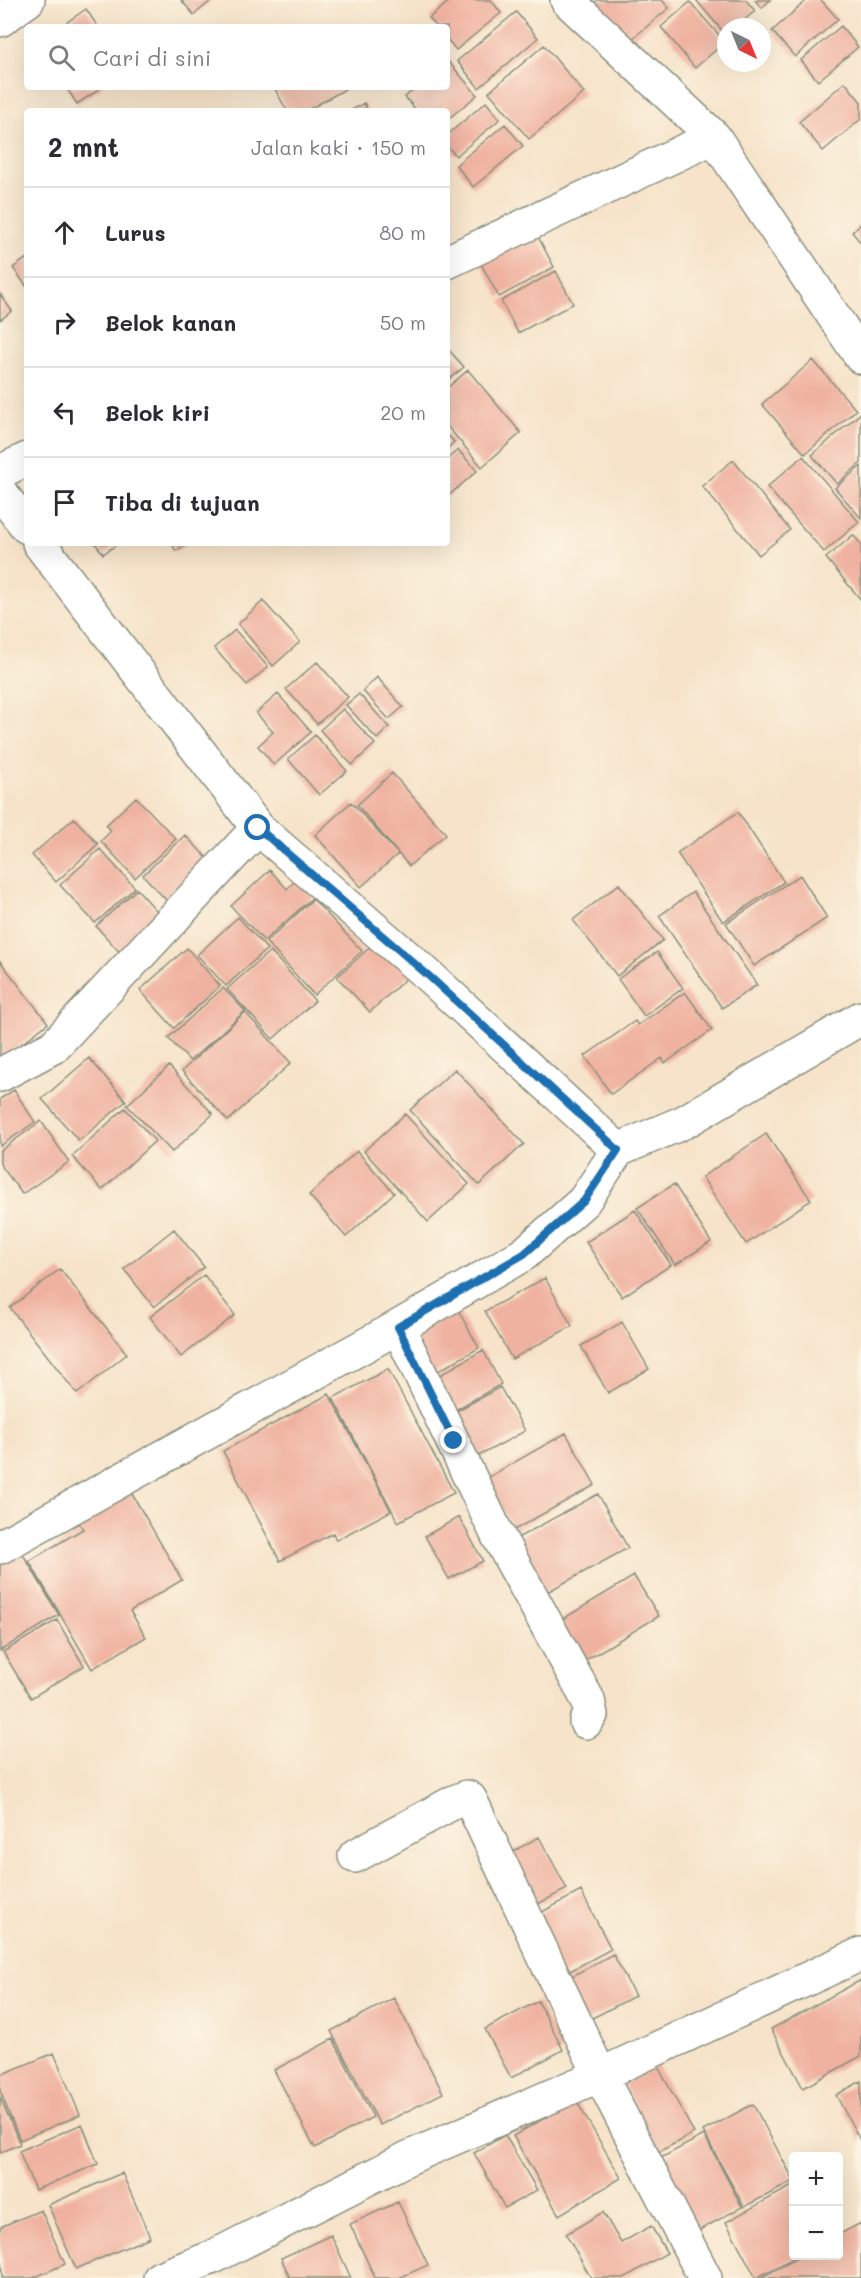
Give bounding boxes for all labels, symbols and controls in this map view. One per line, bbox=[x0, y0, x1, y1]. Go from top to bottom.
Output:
north arrow bbox=[717, 18, 771, 72]
search box bbox=[24, 24, 450, 90]
icon: search bbox=[45, 41, 78, 74]
text: Cari di sini bbox=[93, 43, 211, 72]
text: 2 mnt bbox=[48, 130, 119, 164]
text: Jalan kaki · 150 m bbox=[251, 134, 426, 160]
icon: ahead bbox=[48, 216, 81, 249]
text: Lurus bbox=[105, 218, 166, 247]
text: 80 m bbox=[379, 219, 426, 245]
icon: right bbox=[48, 306, 81, 339]
text: Belok kanan bbox=[105, 308, 236, 337]
text: 50 m bbox=[380, 309, 426, 335]
icon: left bbox=[48, 396, 81, 429]
text: Belok kiri bbox=[105, 398, 210, 427]
text: 20 m bbox=[380, 399, 426, 425]
icon: arrive bbox=[48, 486, 81, 519]
text: Tiba di tujuan bbox=[105, 488, 260, 517]
route start bbox=[244, 814, 270, 840]
route end bbox=[440, 1427, 466, 1453]
map controls bbox=[789, 2152, 843, 2260]
button: + bbox=[789, 2152, 843, 2206]
button: − bbox=[789, 2206, 843, 2260]

